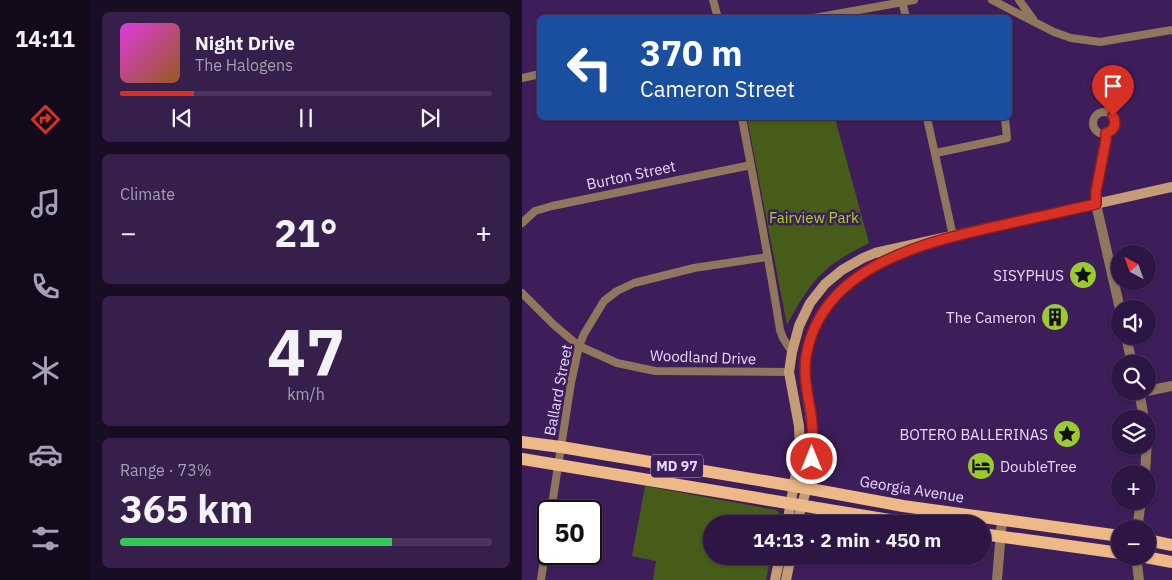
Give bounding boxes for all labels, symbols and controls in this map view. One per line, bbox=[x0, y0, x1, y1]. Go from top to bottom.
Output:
text: 14:11 bbox=[15, 24, 75, 53]
text: 370 m bbox=[640, 30, 743, 76]
text: Night Drive bbox=[195, 31, 295, 55]
icon: left bbox=[557, 35, 622, 100]
text: The Halogens bbox=[195, 55, 293, 75]
pin bbox=[1092, 65, 1134, 116]
icon: arrive bbox=[1099, 72, 1127, 100]
text: Cameron Street bbox=[640, 74, 795, 103]
icon: directions bbox=[28, 102, 63, 137]
icon: previous bbox=[168, 104, 196, 132]
icon: pause bbox=[292, 104, 320, 132]
icon: next bbox=[416, 104, 444, 132]
street label: Burton Street bbox=[585, 156, 677, 194]
text: Climate bbox=[120, 184, 175, 204]
icon: music bbox=[28, 186, 63, 221]
text: 21° bbox=[274, 208, 338, 257]
park label: Fairview Park bbox=[769, 208, 859, 227]
text: − bbox=[120, 214, 137, 251]
text: + bbox=[475, 214, 492, 251]
north arrow bbox=[1111, 245, 1156, 290]
map controls bbox=[1111, 245, 1156, 565]
place icon: SISYPHUS bbox=[1068, 260, 1098, 290]
place label: SISYPHUS bbox=[993, 266, 1064, 285]
icon: phone bbox=[28, 269, 63, 304]
button: sound bbox=[1111, 300, 1156, 345]
building icon: The Cameron bbox=[1040, 302, 1070, 332]
place label: The Cameron bbox=[946, 308, 1036, 327]
text: 47 bbox=[267, 309, 345, 394]
street label: Ballard Street bbox=[540, 343, 576, 437]
street label: Woodland Drive bbox=[650, 346, 756, 368]
icon: climate bbox=[28, 353, 63, 388]
button: search bbox=[1111, 355, 1156, 400]
text: km/h bbox=[287, 384, 325, 404]
button: layers bbox=[1111, 410, 1156, 455]
place icon: BOTERO BALLERINAS bbox=[1052, 419, 1082, 449]
place label: BOTERO BALLERINAS bbox=[899, 425, 1048, 444]
position arrow bbox=[785, 432, 837, 484]
icon: car bbox=[28, 437, 63, 472]
hotel icon: DoubleTree bbox=[966, 451, 996, 481]
road number: MD 97 bbox=[651, 454, 703, 478]
place label: DoubleTree bbox=[1000, 457, 1077, 476]
text: Range · 73% bbox=[120, 460, 212, 480]
button: + bbox=[1111, 465, 1156, 510]
street label: Georgia Avenue bbox=[858, 471, 966, 507]
text: 365 km bbox=[120, 484, 253, 533]
speed limit sign: 50 bbox=[537, 500, 602, 565]
button: − bbox=[1111, 520, 1156, 565]
icon: filters bbox=[28, 521, 63, 556]
text: 14:13 · 2 min · 450 m bbox=[753, 528, 941, 552]

